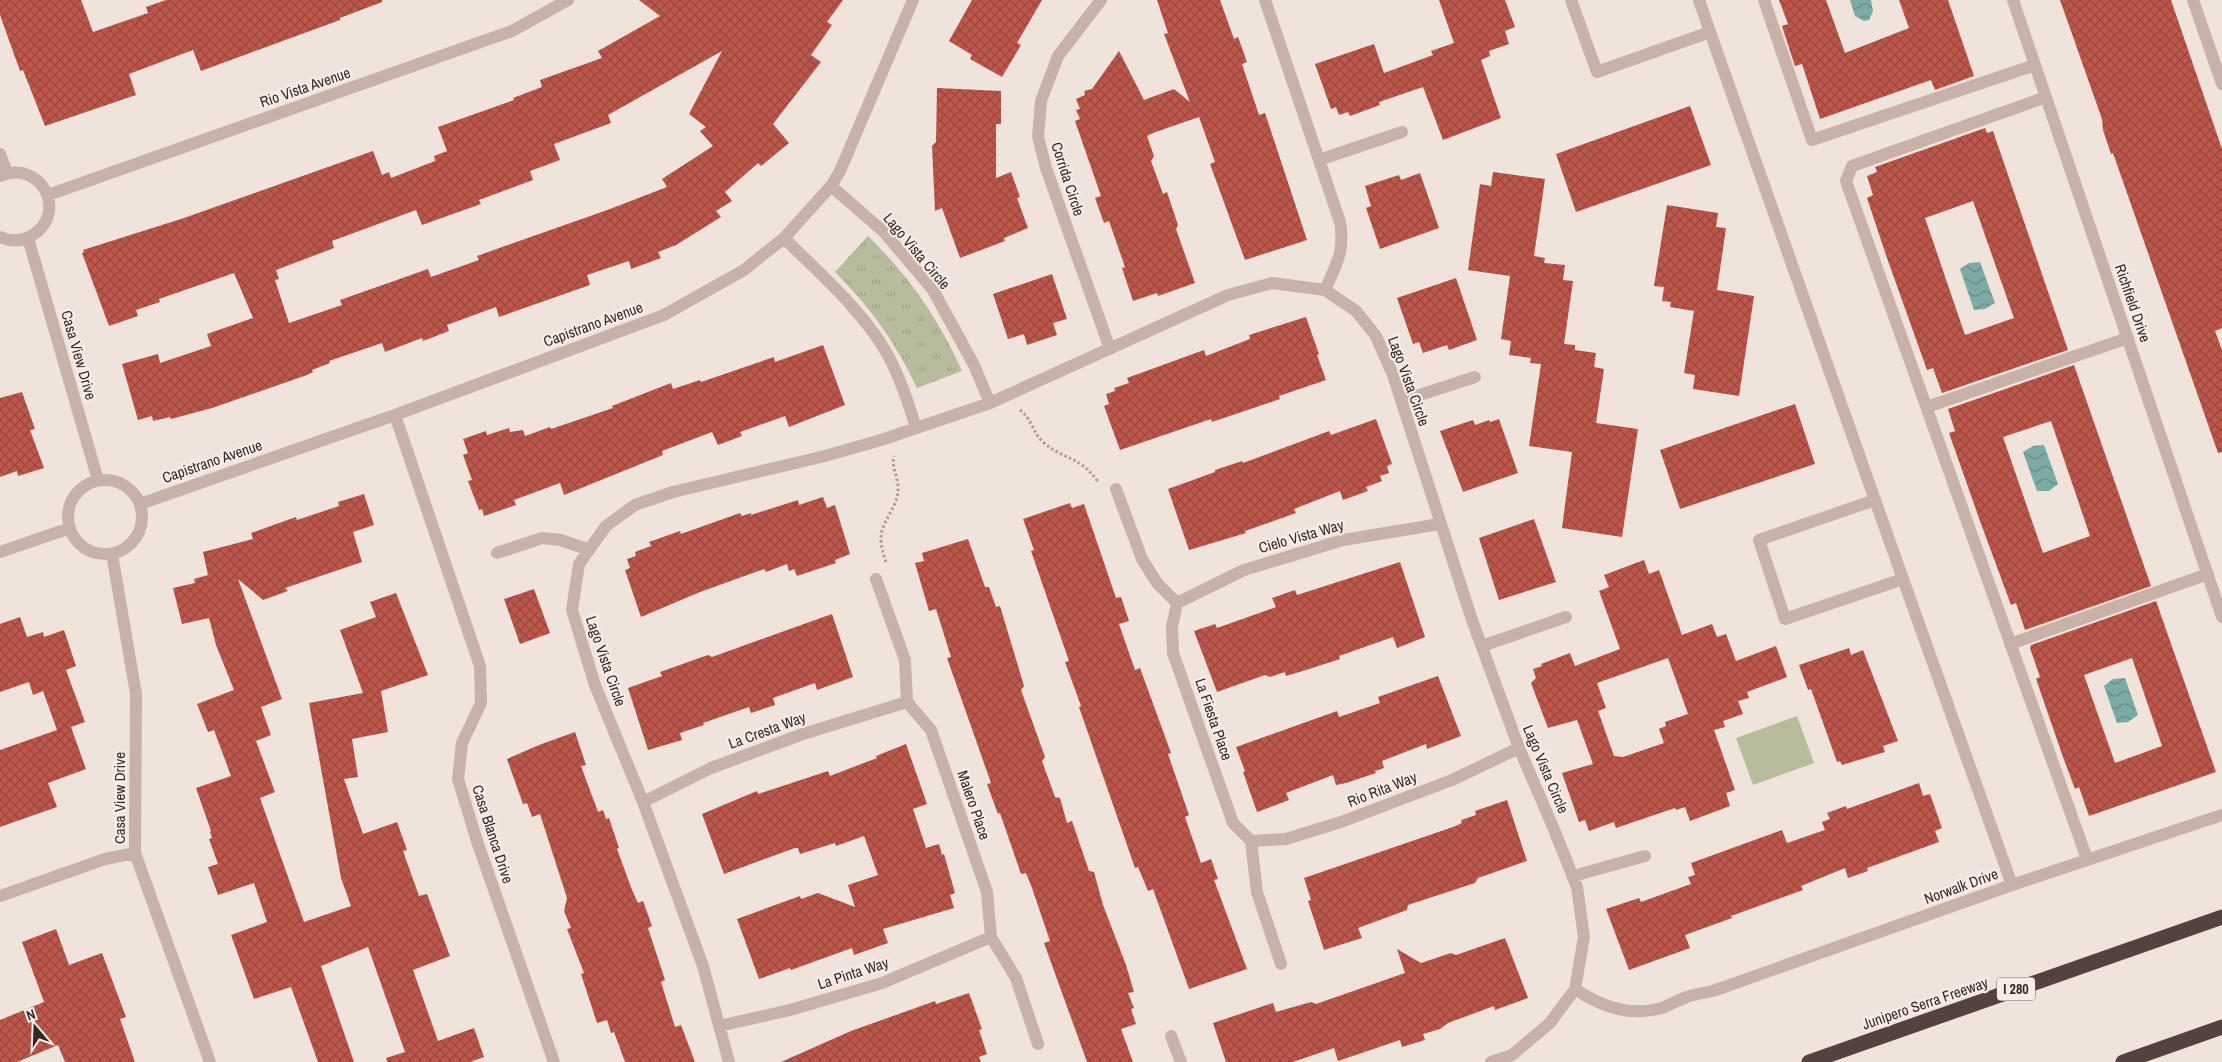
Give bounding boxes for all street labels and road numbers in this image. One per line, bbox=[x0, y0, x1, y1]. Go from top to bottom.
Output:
street label: Rio Vista Avenue bbox=[257, 62, 353, 112]
street label: Corrida Circle bbox=[1046, 139, 1090, 219]
street label: Lago Vista Circle bbox=[879, 208, 955, 294]
street label: Richfield Drive bbox=[2110, 261, 2156, 345]
street label: Capistrano Avenue bbox=[540, 296, 646, 352]
street label: Casa View Drive bbox=[56, 308, 102, 402]
street label: Lago Vista Circle bbox=[1383, 333, 1435, 429]
street label: Capistrano Avenue bbox=[159, 434, 265, 488]
street label: Cielo Vista Way bbox=[1256, 514, 1347, 558]
street label: Lago Vista Circle bbox=[581, 613, 631, 709]
street label: La Fiesta Place bbox=[1190, 675, 1238, 763]
street label: La Cresta Way bbox=[725, 706, 809, 754]
street label: Lago Vista Circle bbox=[1518, 722, 1574, 817]
street label: Casa View Drive bbox=[109, 752, 130, 844]
street label: Rio Rita Way bbox=[1344, 766, 1420, 812]
street label: Malero Place bbox=[952, 768, 996, 842]
street label: Casa Blanca Drive bbox=[467, 782, 519, 886]
street label: Norwalk Drive bbox=[1921, 863, 2001, 909]
street label: La Pinta Way bbox=[815, 951, 892, 994]
street label: Junipero Serra Freeway bbox=[1859, 971, 1992, 1034]
road number: I 280 bbox=[1997, 978, 2035, 1001]

